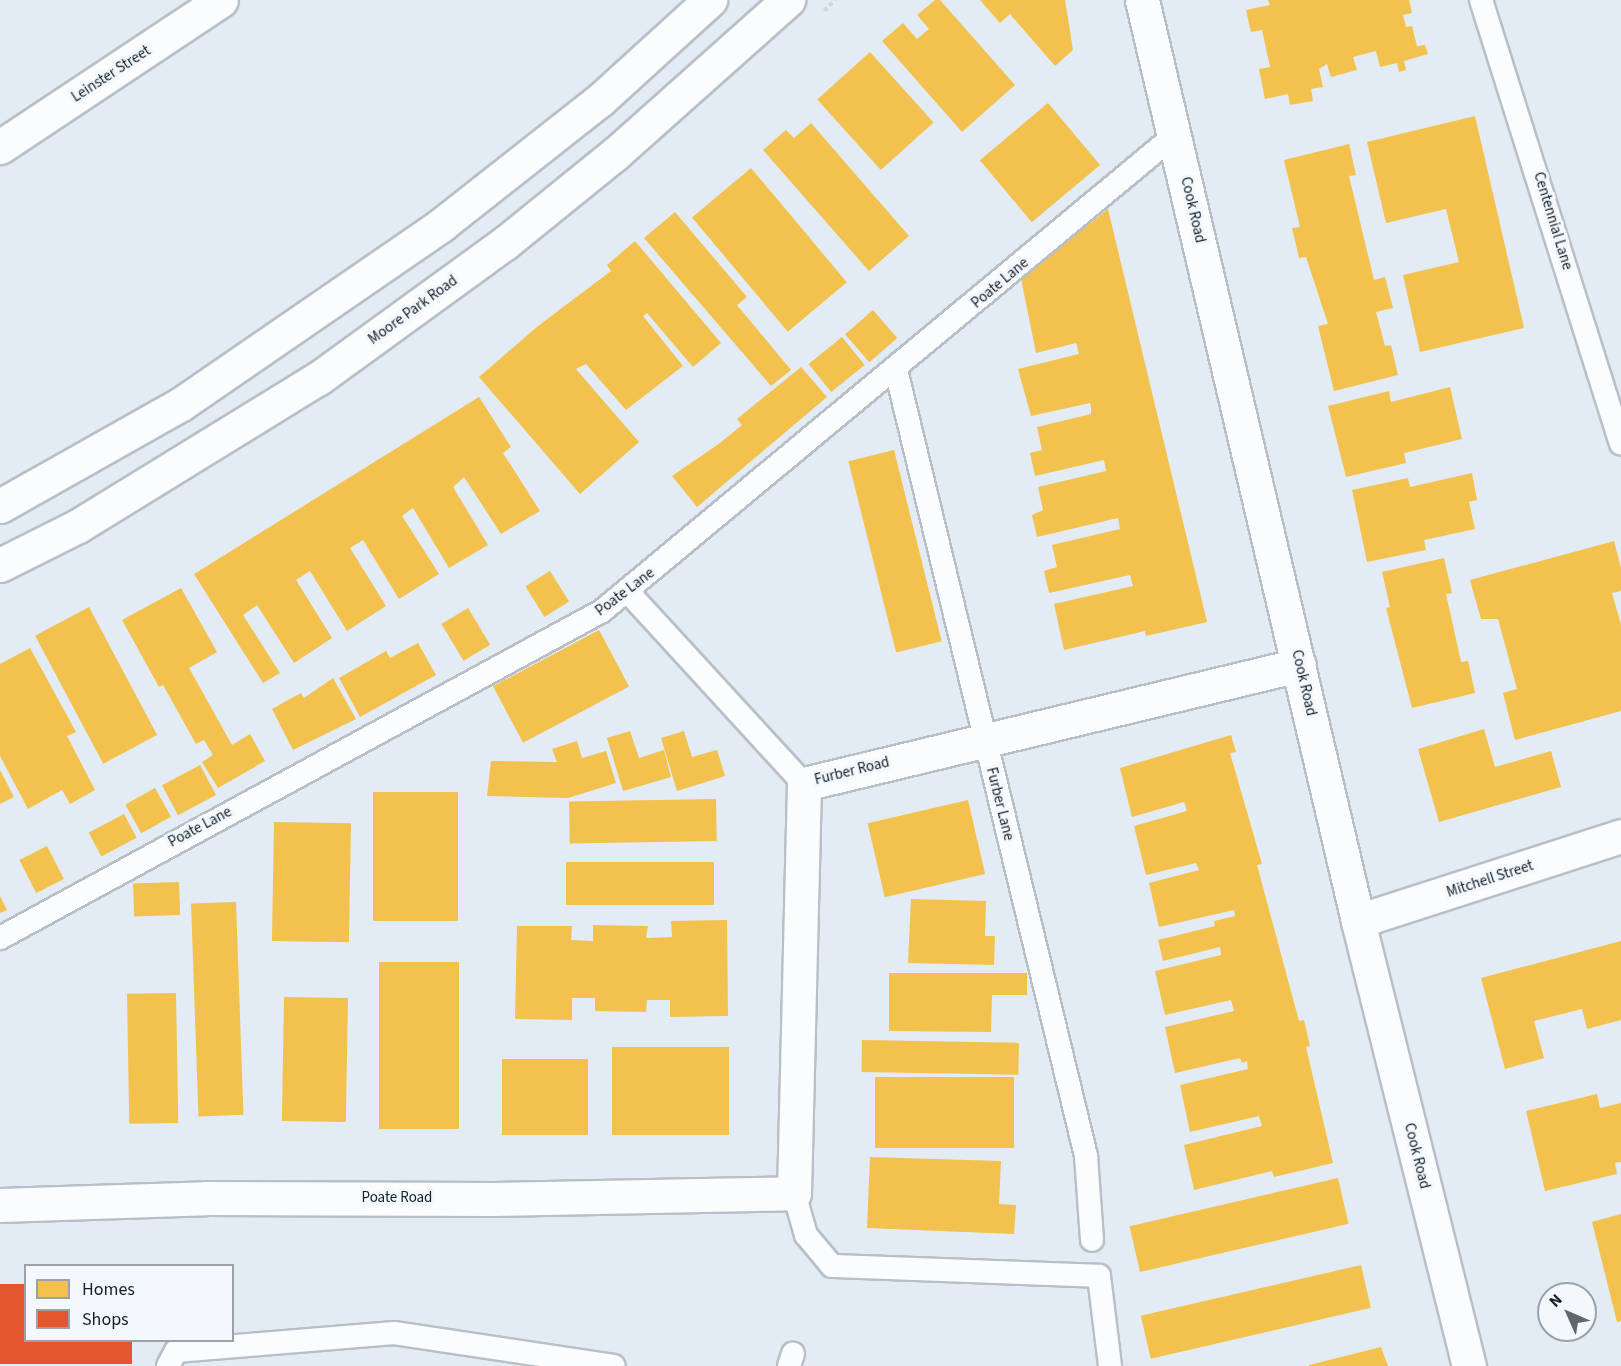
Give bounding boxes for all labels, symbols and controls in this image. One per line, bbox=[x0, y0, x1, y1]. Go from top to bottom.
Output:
street label: Leinster Street bbox=[68, 42, 154, 106]
street label: Centennial Lane bbox=[1530, 170, 1576, 272]
street label: Cook Road bbox=[1177, 175, 1209, 245]
street label: Poate Lane bbox=[968, 254, 1032, 312]
street label: Moore Park Road bbox=[365, 272, 461, 348]
street label: Poate Lane bbox=[592, 564, 658, 620]
street label: Cook Road bbox=[1288, 648, 1320, 718]
street label: Furber Road bbox=[813, 753, 891, 789]
street label: Furber Lane bbox=[982, 765, 1018, 843]
street label: Poate Lane bbox=[165, 803, 235, 851]
street label: Mitchell Street bbox=[1444, 857, 1536, 901]
street label: Cook Road bbox=[1400, 1121, 1434, 1191]
street label: Poate Road bbox=[362, 1189, 432, 1207]
legend bbox=[24, 1264, 234, 1342]
text: Homes bbox=[82, 1277, 135, 1302]
north arrow bbox=[1537, 1282, 1597, 1342]
text: N bbox=[1544, 1289, 1567, 1312]
text: Shops bbox=[82, 1307, 129, 1332]

